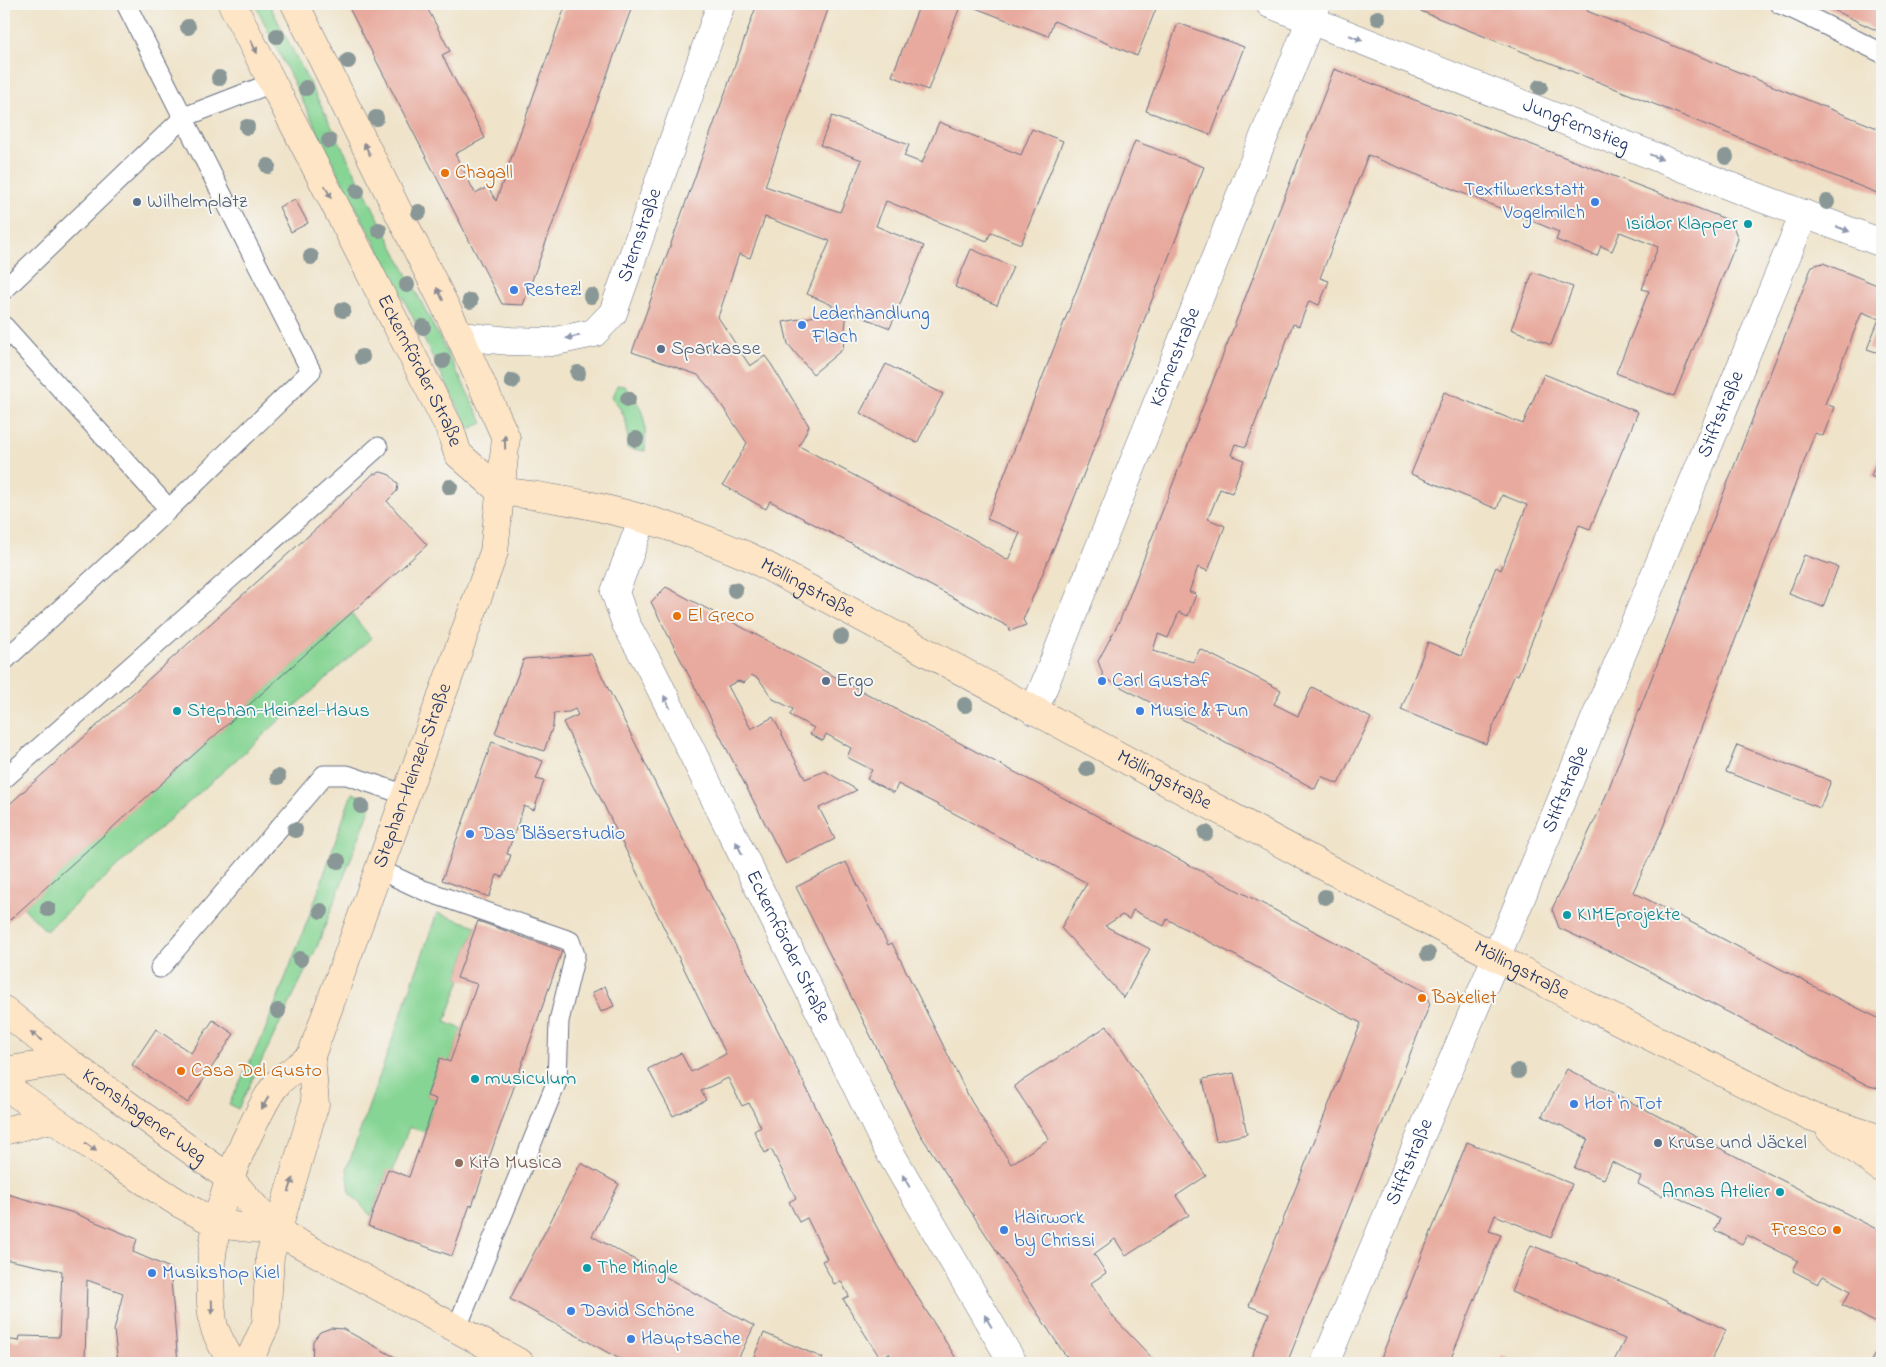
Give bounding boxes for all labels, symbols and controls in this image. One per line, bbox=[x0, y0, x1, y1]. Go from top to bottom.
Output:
one-way arrow bbox=[1349, 34, 1364, 42]
one-way arrow bbox=[250, 40, 258, 54]
street label: Jungfernstieg bbox=[1518, 91, 1634, 160]
one-way arrow bbox=[363, 142, 371, 156]
one-way arrow bbox=[1649, 153, 1664, 161]
place label: Chagall bbox=[455, 159, 513, 189]
marker: Chagall bbox=[439, 167, 451, 179]
place label: Textilwerkstatt Vogelmilch bbox=[1464, 176, 1585, 229]
street label: Sternstraße bbox=[610, 184, 670, 286]
one-way arrow bbox=[324, 185, 332, 199]
place label: Wilhelmplatz bbox=[147, 188, 248, 217]
marker: Wilhelmplatz bbox=[131, 196, 143, 208]
marker: Textilwerkstatt Vogelmilch bbox=[1589, 196, 1601, 208]
place label: Isidor Klapper bbox=[1626, 210, 1739, 239]
marker: Isidor Klapper bbox=[1742, 218, 1754, 230]
one-way arrow bbox=[1836, 225, 1851, 233]
place label: Restez! bbox=[524, 276, 581, 305]
marker: Restez! bbox=[508, 284, 520, 296]
one-way arrow bbox=[436, 287, 444, 302]
street label: Eckernförder Straße bbox=[369, 290, 469, 450]
place label: Lederhandlung Flach bbox=[811, 300, 930, 352]
street label: Körnerstraße bbox=[1143, 303, 1209, 411]
marker: Lederhandlung Flach bbox=[796, 319, 808, 331]
one-way arrow bbox=[565, 334, 581, 342]
place label: Sparkasse bbox=[671, 335, 761, 364]
marker: Sparkasse bbox=[655, 343, 667, 355]
street label: Stiftstraße bbox=[1690, 366, 1752, 462]
one-way arrow bbox=[500, 434, 508, 450]
street label: Möllingstraße bbox=[755, 550, 861, 626]
place label: El Greco bbox=[687, 602, 754, 631]
marker: El Greco bbox=[671, 610, 683, 622]
place label: Ergo bbox=[836, 667, 874, 697]
place label: Carl Gustaf bbox=[1112, 667, 1210, 696]
marker: Ergo bbox=[820, 675, 832, 687]
marker: Carl Gustaf bbox=[1096, 675, 1108, 687]
street label: Stephan-Heinzel-Straße bbox=[366, 679, 460, 872]
one-way arrow bbox=[663, 695, 671, 709]
place label: Stephan-Heinzel-Haus bbox=[187, 697, 370, 726]
place label: Music & Fun bbox=[1150, 697, 1248, 726]
marker: Stephan-Heinzel-Haus bbox=[171, 705, 183, 717]
marker: Music & Fun bbox=[1134, 705, 1146, 717]
street label: Stiftstraße bbox=[1535, 742, 1597, 837]
street label: Möllingstraße bbox=[1111, 743, 1217, 818]
place label: Das Bläserstudio bbox=[479, 820, 625, 849]
marker: Das Bläserstudio bbox=[464, 828, 476, 840]
one-way arrow bbox=[735, 841, 743, 855]
street label: Eckernförder Straße bbox=[738, 865, 838, 1028]
place label: KIMEprojekte bbox=[1577, 901, 1680, 930]
marker: KIMEprojekte bbox=[1561, 909, 1573, 921]
street label: Möllingstraße bbox=[1469, 933, 1575, 1008]
place label: Bakeliet bbox=[1431, 984, 1497, 1013]
marker: Bakeliet bbox=[1416, 992, 1428, 1004]
one-way arrow bbox=[29, 1030, 42, 1041]
place label: Casa Del Gusto bbox=[191, 1057, 322, 1086]
street label: Kronshagener Weg bbox=[75, 1061, 213, 1173]
marker: Casa Del Gusto bbox=[175, 1065, 187, 1077]
place label: musiculum bbox=[485, 1065, 576, 1094]
marker: musiculum bbox=[469, 1073, 481, 1085]
place label: Hot 'n Tot bbox=[1584, 1090, 1663, 1119]
one-way arrow bbox=[261, 1096, 270, 1110]
marker: Hot 'n Tot bbox=[1568, 1098, 1580, 1110]
street label: Stiftstraße bbox=[1379, 1114, 1441, 1210]
place label: Kruse und Jäckel bbox=[1668, 1129, 1807, 1158]
marker: Kruse und Jäckel bbox=[1652, 1137, 1664, 1149]
one-way arrow bbox=[85, 1142, 98, 1152]
place label: Kita Musica bbox=[469, 1149, 562, 1178]
marker: Kita Musica bbox=[453, 1157, 465, 1169]
one-way arrow bbox=[902, 1174, 911, 1187]
one-way arrow bbox=[287, 1177, 295, 1192]
place label: Annas Atelier bbox=[1662, 1178, 1771, 1207]
marker: Annas Atelier bbox=[1774, 1186, 1786, 1198]
place label: Hairwork by Chrissi bbox=[1014, 1204, 1095, 1256]
place label: Fresco bbox=[1770, 1216, 1827, 1245]
marker: Hairwork by Chrissi bbox=[998, 1224, 1010, 1236]
marker: Fresco bbox=[1831, 1224, 1843, 1236]
place label: The Mingle bbox=[597, 1254, 678, 1284]
place label: Musikshop Kiel bbox=[162, 1259, 280, 1288]
marker: The Mingle bbox=[581, 1262, 593, 1274]
marker: Musikshop Kiel bbox=[146, 1267, 158, 1279]
place label: David Schöne bbox=[580, 1297, 695, 1326]
one-way arrow bbox=[209, 1299, 217, 1315]
marker: David Schöne bbox=[565, 1305, 577, 1317]
one-way arrow bbox=[984, 1315, 993, 1328]
place label: Hauptsache bbox=[641, 1325, 741, 1354]
marker: Hauptsache bbox=[625, 1333, 637, 1345]

